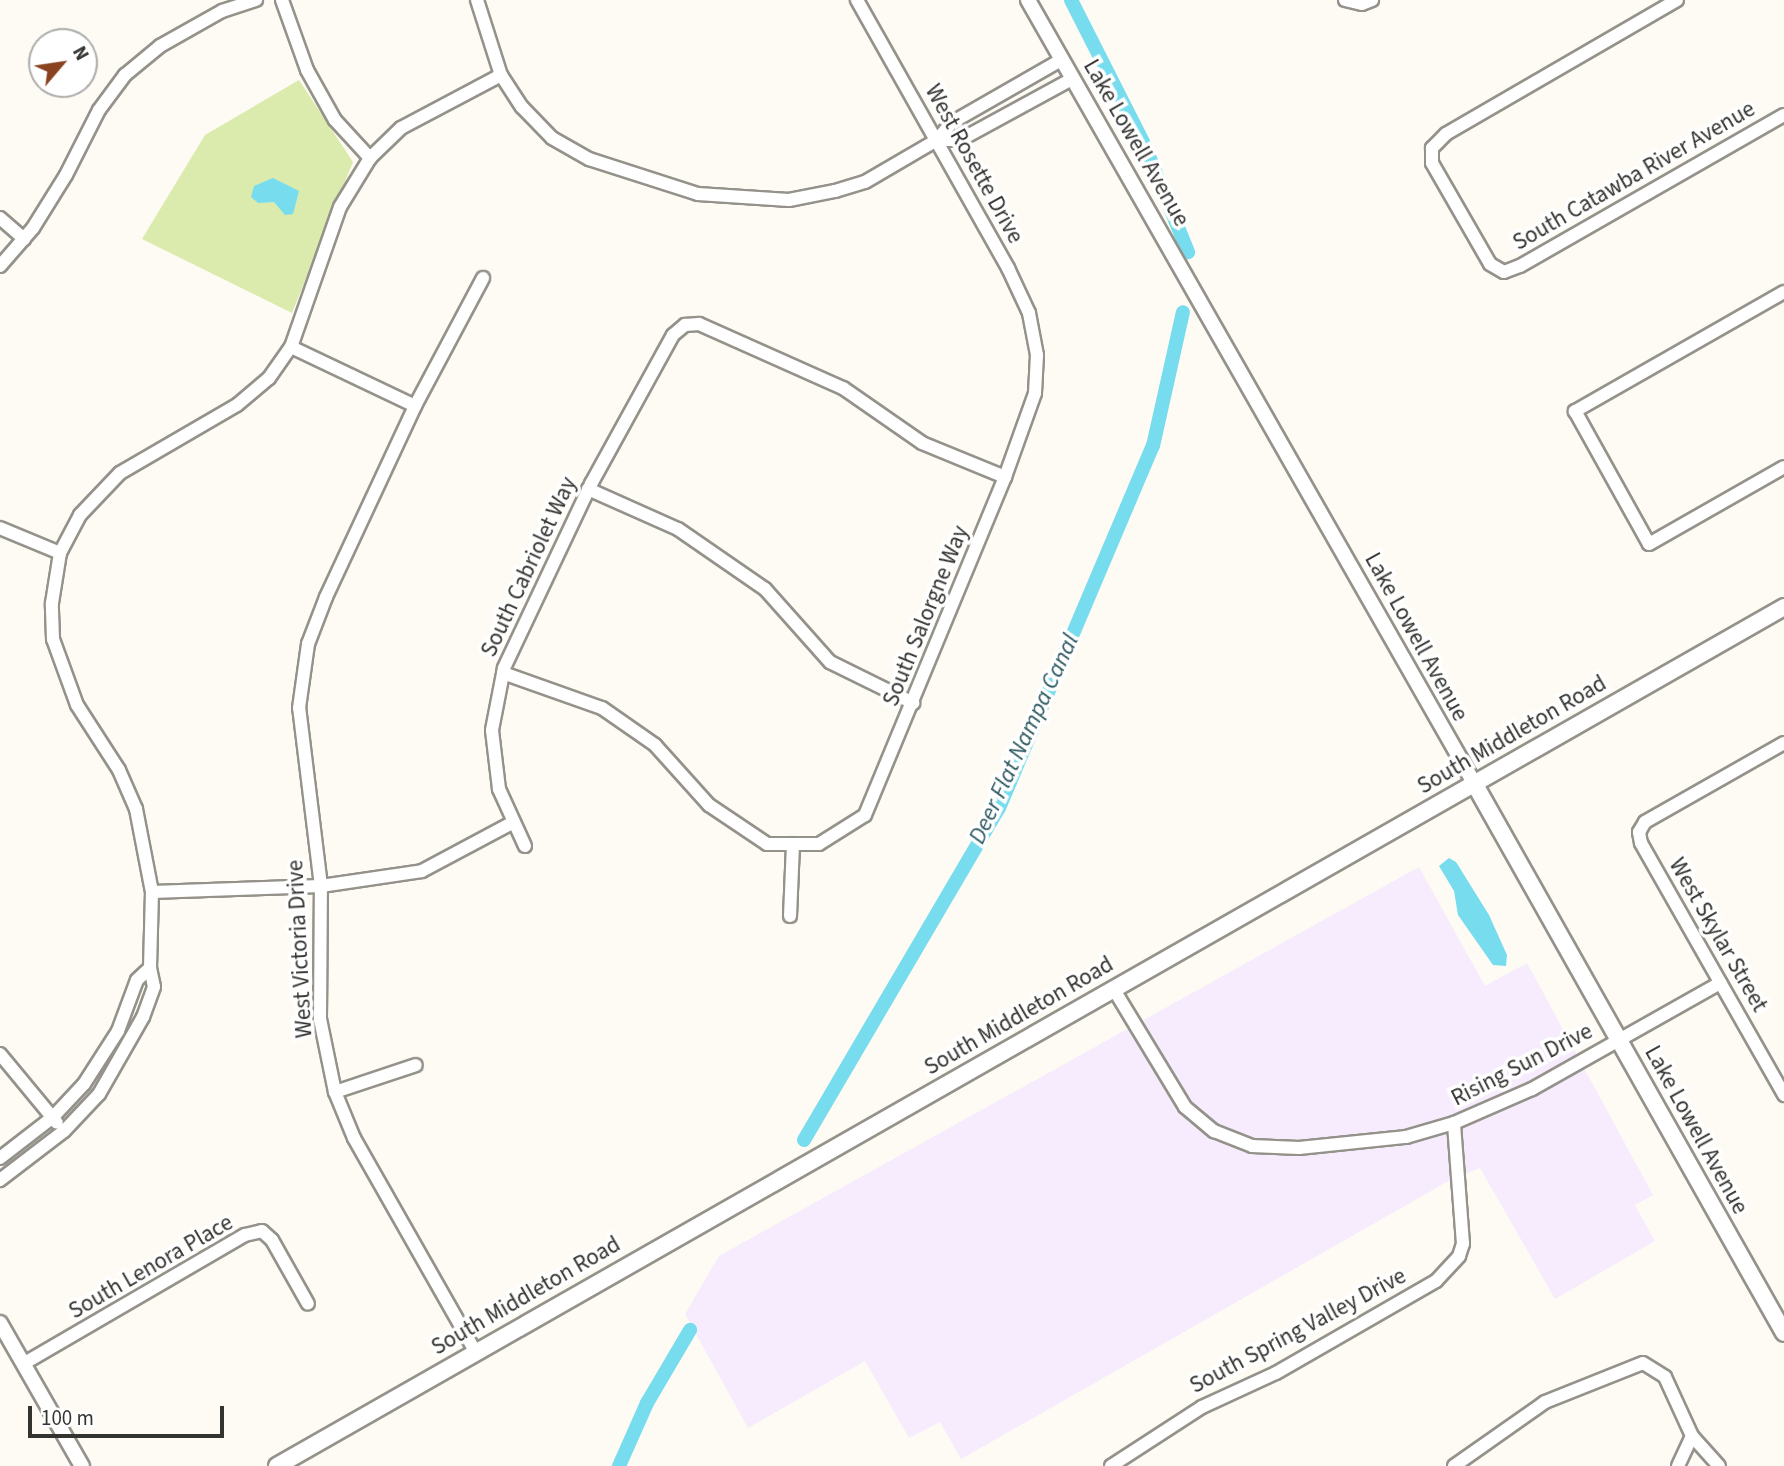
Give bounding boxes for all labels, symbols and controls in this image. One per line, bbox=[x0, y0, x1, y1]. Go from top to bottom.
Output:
north arrow bbox=[28, 28, 98, 98]
text: N bbox=[65, 41, 95, 66]
street label: Lake Lowell Avenue bbox=[1077, 55, 1195, 231]
street label: West Rosette Drive bbox=[919, 80, 1029, 248]
street label: South Catawba River Avenue bbox=[1508, 95, 1760, 257]
street label: South Cabriolet Way bbox=[475, 473, 583, 661]
street label: South Salorgne Way bbox=[877, 522, 975, 710]
street label: Lake Lowell Avenue bbox=[1358, 548, 1474, 726]
water label: Deer Flat Nampa Canal bbox=[963, 630, 1085, 848]
street label: South Middleton Road bbox=[1413, 670, 1611, 800]
street label: West Skylar Street bbox=[1663, 853, 1773, 1017]
street label: West Victoria Drive bbox=[282, 859, 318, 1039]
street label: South Middleton Road bbox=[920, 951, 1118, 1081]
street label: Rising Sun Drive bbox=[1447, 1018, 1597, 1112]
street label: Lake Lowell Avenue bbox=[1638, 1041, 1754, 1219]
street label: South Lenora Place bbox=[64, 1209, 238, 1325]
street label: South Middleton Road bbox=[427, 1231, 625, 1361]
street label: South Spring Valley Drive bbox=[1185, 1262, 1411, 1400]
scale bar bbox=[32, 1392, 228, 1436]
text: 100 m bbox=[41, 1403, 94, 1433]

